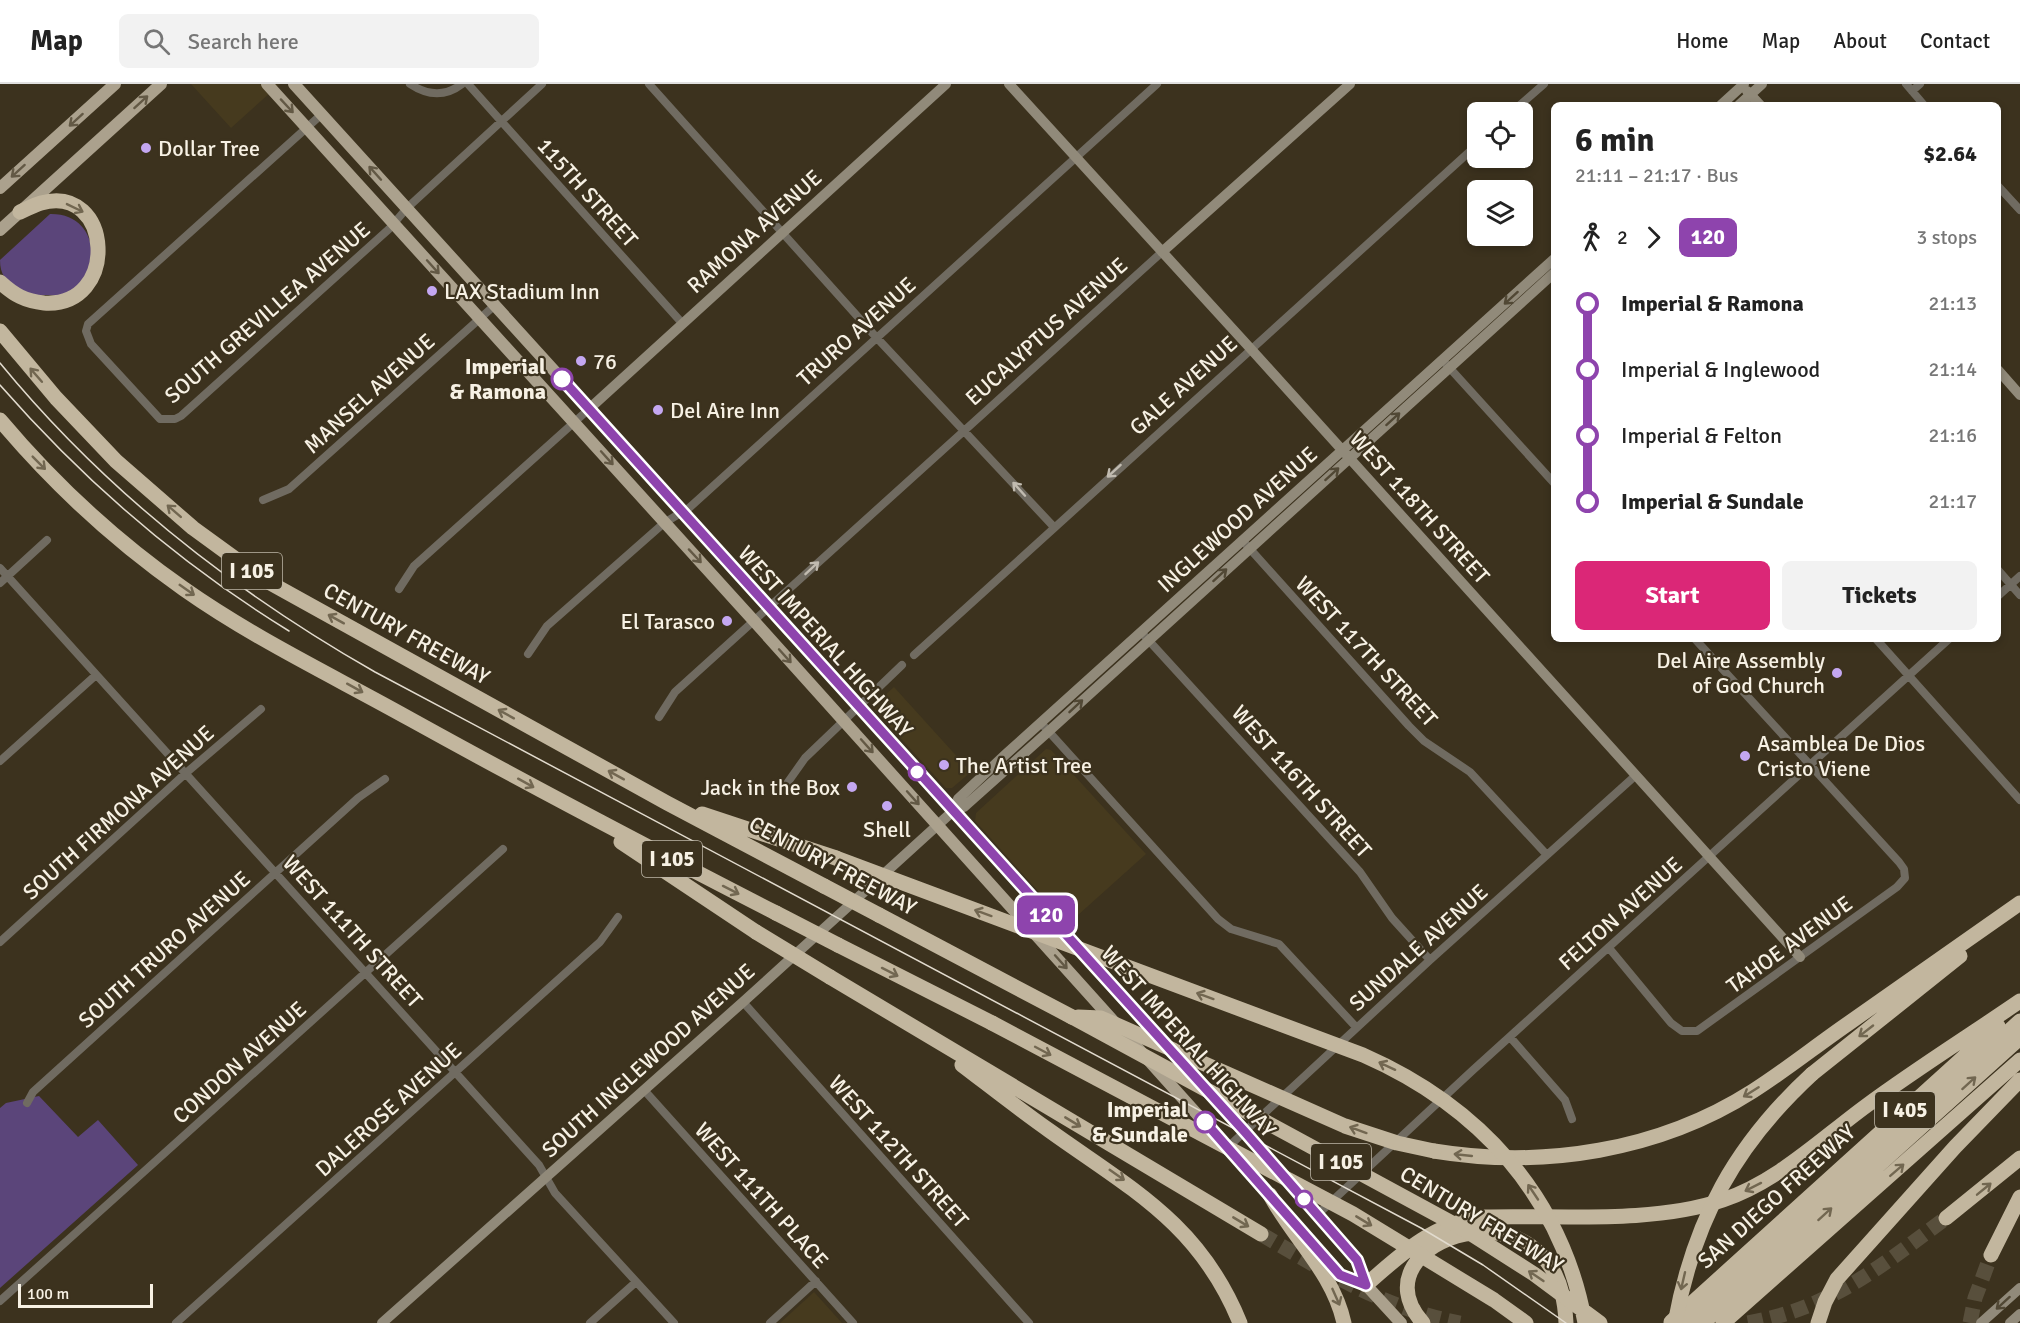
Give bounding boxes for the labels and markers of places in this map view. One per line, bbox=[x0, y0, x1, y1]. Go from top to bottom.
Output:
place label: Dollar Tree bbox=[158, 135, 260, 162]
marker: Dollar Tree bbox=[139, 141, 153, 155]
place label: LAX Stadium Inn bbox=[444, 278, 600, 305]
marker: LAX Stadium Inn bbox=[425, 284, 439, 298]
place label: 76 bbox=[593, 348, 617, 375]
place label: Imperial & Ramona bbox=[449, 353, 546, 405]
marker: 76 bbox=[574, 354, 588, 368]
marker: Imperial & Ramona bbox=[551, 368, 573, 390]
place label: Del Aire Inn bbox=[670, 397, 780, 424]
marker: Del Aire Inn bbox=[651, 403, 665, 417]
place label: El Tarasco bbox=[620, 608, 715, 635]
marker: El Tarasco bbox=[720, 614, 734, 628]
place label: Del Aire Assembly of God Church bbox=[1656, 647, 1826, 699]
marker: Del Aire Assembly of God Church bbox=[1830, 666, 1844, 680]
place label: Asamblea De Dios Cristo Viene bbox=[1757, 730, 1925, 782]
marker: Asamblea De Dios Cristo Viene bbox=[1738, 749, 1752, 763]
place label: The Artist Tree bbox=[956, 752, 1092, 779]
marker: The Artist Tree bbox=[937, 758, 951, 772]
unlabelled marker bbox=[908, 763, 926, 781]
place label: Jack in the Box bbox=[701, 774, 840, 801]
marker: Jack in the Box bbox=[845, 780, 859, 794]
marker: Shell bbox=[880, 799, 894, 813]
place label: Shell bbox=[863, 816, 911, 843]
place label: Imperial & Sundale bbox=[1092, 1096, 1188, 1148]
marker: Imperial & Sundale bbox=[1194, 1111, 1216, 1133]
unlabelled marker bbox=[1295, 1190, 1313, 1208]

